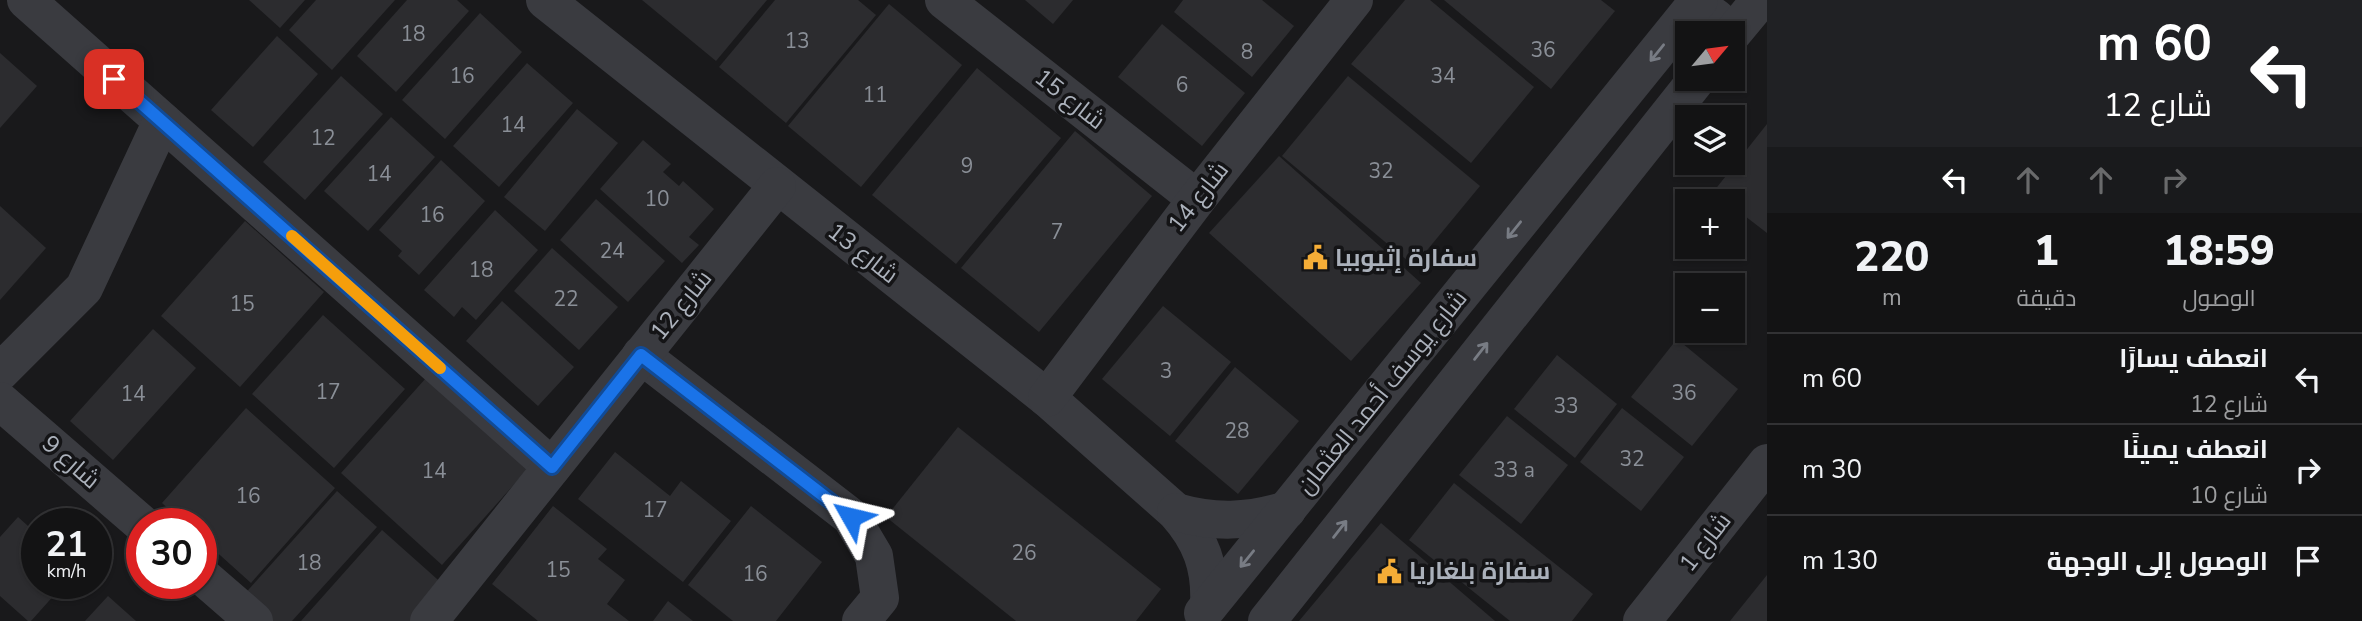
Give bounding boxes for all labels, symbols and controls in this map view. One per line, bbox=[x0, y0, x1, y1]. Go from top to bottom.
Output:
text: 60 m bbox=[2097, 10, 2212, 77]
house number: 18 bbox=[400, 20, 426, 48]
north arrow bbox=[1675, 21, 1745, 91]
map controls bbox=[1675, 21, 1745, 343]
house number: 13 bbox=[784, 27, 810, 55]
icon: left bbox=[2236, 28, 2327, 119]
house number: 36 bbox=[1530, 36, 1556, 64]
house number: 8 bbox=[1241, 38, 1253, 66]
one-way arrow bbox=[1649, 44, 1665, 62]
pin bbox=[84, 49, 144, 109]
icon: arrive bbox=[95, 60, 133, 98]
street label: شارع 15 bbox=[1028, 61, 1112, 137]
house number: 16 bbox=[449, 62, 475, 90]
house number: 34 bbox=[1430, 62, 1456, 90]
house number: 6 bbox=[1176, 71, 1188, 99]
house number: 11 bbox=[862, 81, 888, 109]
text: شارع 12 bbox=[2103, 84, 2212, 127]
button: layers bbox=[1675, 105, 1745, 175]
house number: 14 bbox=[500, 111, 526, 139]
house number: 12 bbox=[310, 124, 336, 152]
house number: 9 bbox=[961, 152, 973, 180]
street label: شارع 14 bbox=[1160, 155, 1236, 239]
house number: 32 bbox=[1368, 157, 1394, 185]
house number: 14 bbox=[366, 160, 392, 188]
icon: left bbox=[1936, 161, 1974, 199]
icon: ahead bbox=[2009, 161, 2047, 199]
icon: ahead bbox=[2082, 161, 2120, 199]
icon: right bbox=[2155, 161, 2193, 199]
house number: 10 bbox=[644, 185, 670, 213]
button: + bbox=[1675, 189, 1745, 259]
house number: 16 bbox=[419, 201, 445, 229]
street label: شارع 13 bbox=[821, 215, 905, 291]
house number: 7 bbox=[1051, 218, 1063, 246]
one-way arrow bbox=[1506, 221, 1521, 239]
text: 1 bbox=[2034, 223, 2059, 280]
text: 18:59 bbox=[2163, 223, 2275, 280]
text: 220 bbox=[1854, 229, 1930, 286]
house number: 24 bbox=[599, 237, 625, 265]
place label: سفارة إثيوبيا bbox=[1335, 242, 1477, 274]
public building icon: سفارة إثيوبيا bbox=[1301, 244, 1329, 272]
house number: 18 bbox=[468, 256, 494, 284]
street label: شارع 12 bbox=[643, 263, 719, 347]
button: − bbox=[1675, 273, 1745, 343]
text: m bbox=[1882, 282, 1902, 313]
street label: شارع يوسف أحمد العثمان bbox=[1290, 283, 1474, 501]
text: دقيقة bbox=[2017, 283, 2076, 314]
text: الوصول bbox=[2183, 283, 2256, 314]
house number: 22 bbox=[553, 285, 579, 313]
house number: 15 bbox=[229, 290, 255, 318]
text: انعطف يسارًا bbox=[2119, 341, 2268, 376]
one-way arrow bbox=[1473, 342, 1488, 360]
house number: 3 bbox=[1160, 357, 1172, 385]
icon: left bbox=[2289, 360, 2327, 398]
text: 60 m bbox=[1802, 361, 1862, 396]
house number: 17 bbox=[315, 378, 341, 406]
house number: 36 bbox=[1671, 379, 1697, 407]
house number: 14 bbox=[120, 380, 146, 408]
text: شارع 12 bbox=[2190, 389, 2268, 420]
house number: 33 bbox=[1553, 392, 1579, 420]
house number: 28 bbox=[1224, 417, 1250, 445]
street label: شارع 9 bbox=[35, 428, 107, 496]
text: انعطف يمينًا bbox=[2122, 432, 2268, 467]
house number: 32 bbox=[1619, 445, 1645, 473]
icon: right bbox=[2289, 451, 2327, 489]
text: 30 m bbox=[1802, 452, 1862, 487]
house number: 33 a bbox=[1493, 456, 1535, 484]
house number: 14 bbox=[421, 457, 447, 485]
position arrow bbox=[814, 480, 888, 554]
text: شارع 10 bbox=[2190, 480, 2268, 511]
house number: 16 bbox=[235, 482, 261, 510]
house number: 17 bbox=[642, 496, 668, 524]
street label: شارع 1 bbox=[1672, 506, 1738, 578]
speed limit sign: 30 bbox=[126, 508, 217, 599]
one-way arrow bbox=[1332, 520, 1347, 539]
text: 21 bbox=[45, 521, 88, 568]
house number: 26 bbox=[1011, 539, 1037, 567]
icon: arrive bbox=[2289, 542, 2327, 580]
text: 130 m bbox=[1802, 543, 1878, 578]
text: الوصول إلى الوجهة bbox=[2047, 544, 2268, 579]
house number: 18 bbox=[296, 549, 322, 577]
one-way arrow bbox=[1239, 550, 1255, 568]
place label: سفارة بلغاريا bbox=[1409, 555, 1550, 587]
house number: 15 bbox=[545, 556, 571, 584]
public building icon: سفارة بلغاريا bbox=[1375, 557, 1403, 585]
text: km/h bbox=[47, 559, 86, 583]
house number: 16 bbox=[742, 560, 768, 588]

